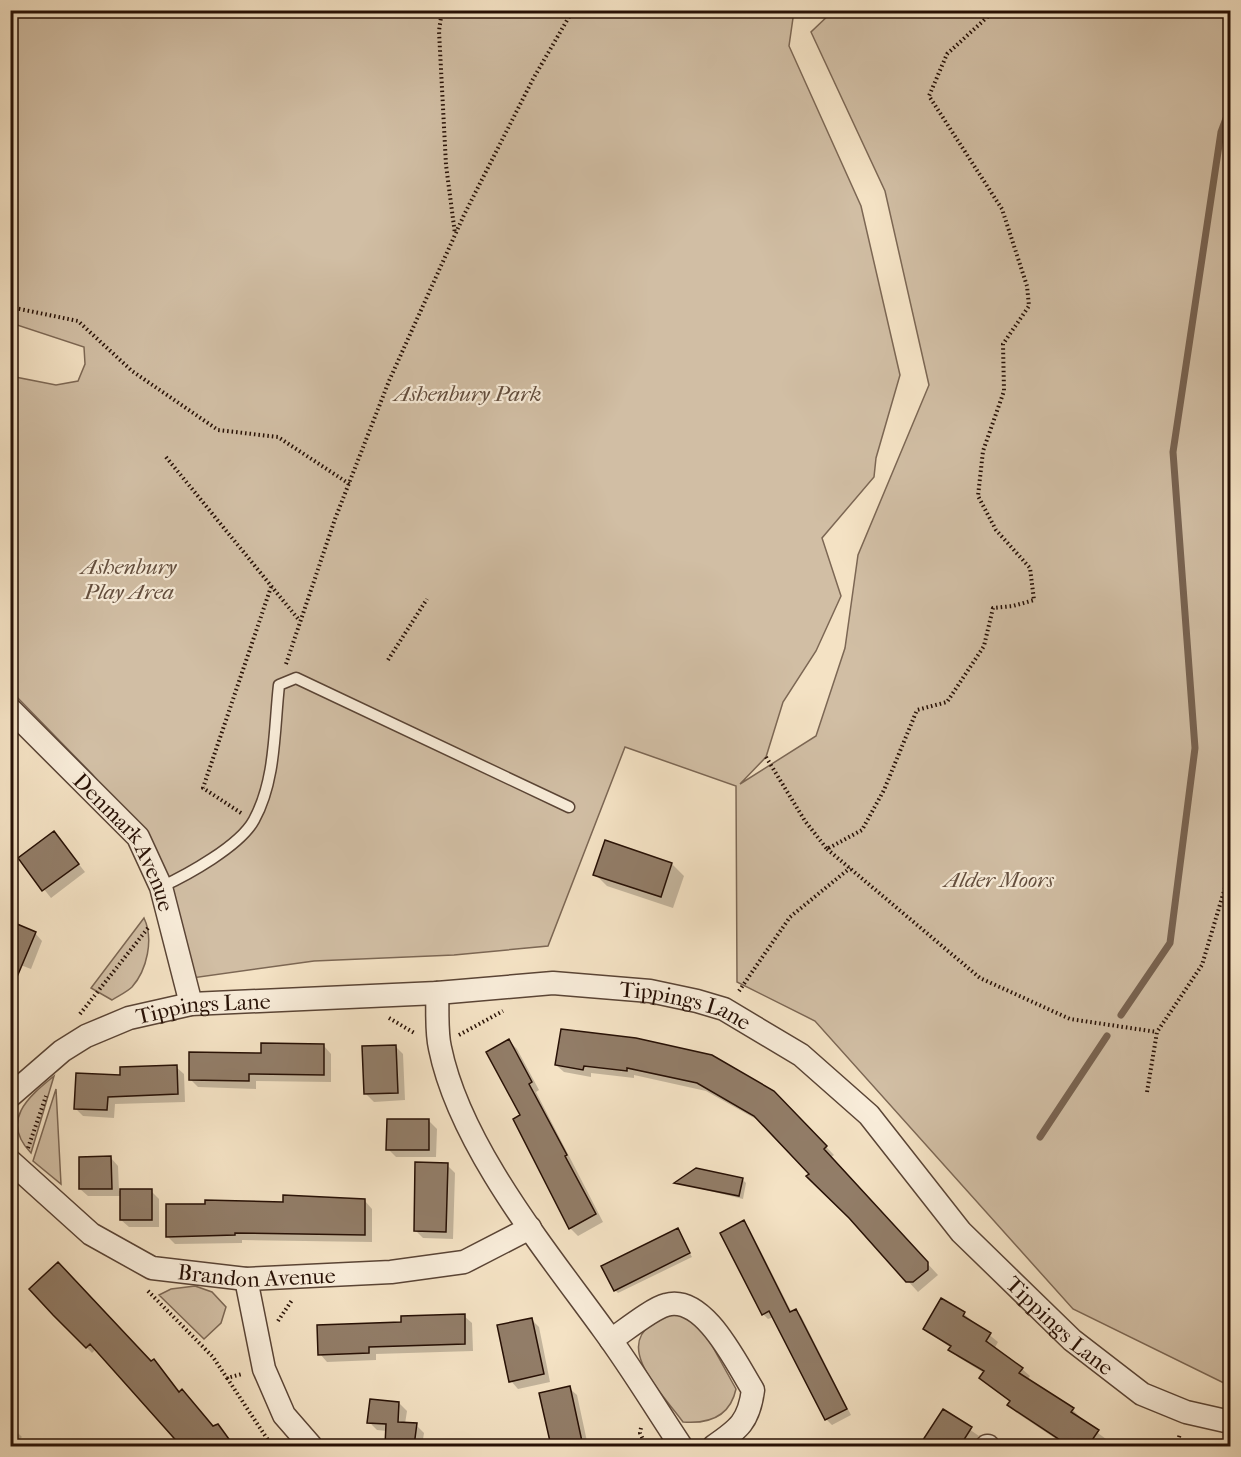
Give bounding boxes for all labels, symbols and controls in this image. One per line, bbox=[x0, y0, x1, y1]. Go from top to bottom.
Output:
park label: Ashenbury Park bbox=[391, 381, 542, 407]
park label: Ashenbury Play Area bbox=[78, 554, 178, 605]
street label: Denmark Avenue bbox=[68, 768, 179, 914]
park label: Alder Moors bbox=[941, 867, 1055, 893]
street label: Tippings Lane bbox=[619, 977, 755, 1036]
street label: Tippings Lane bbox=[134, 988, 271, 1030]
street label: Brandon Avenue bbox=[176, 1259, 336, 1293]
street label: Tippings Lane bbox=[1000, 1271, 1118, 1381]

